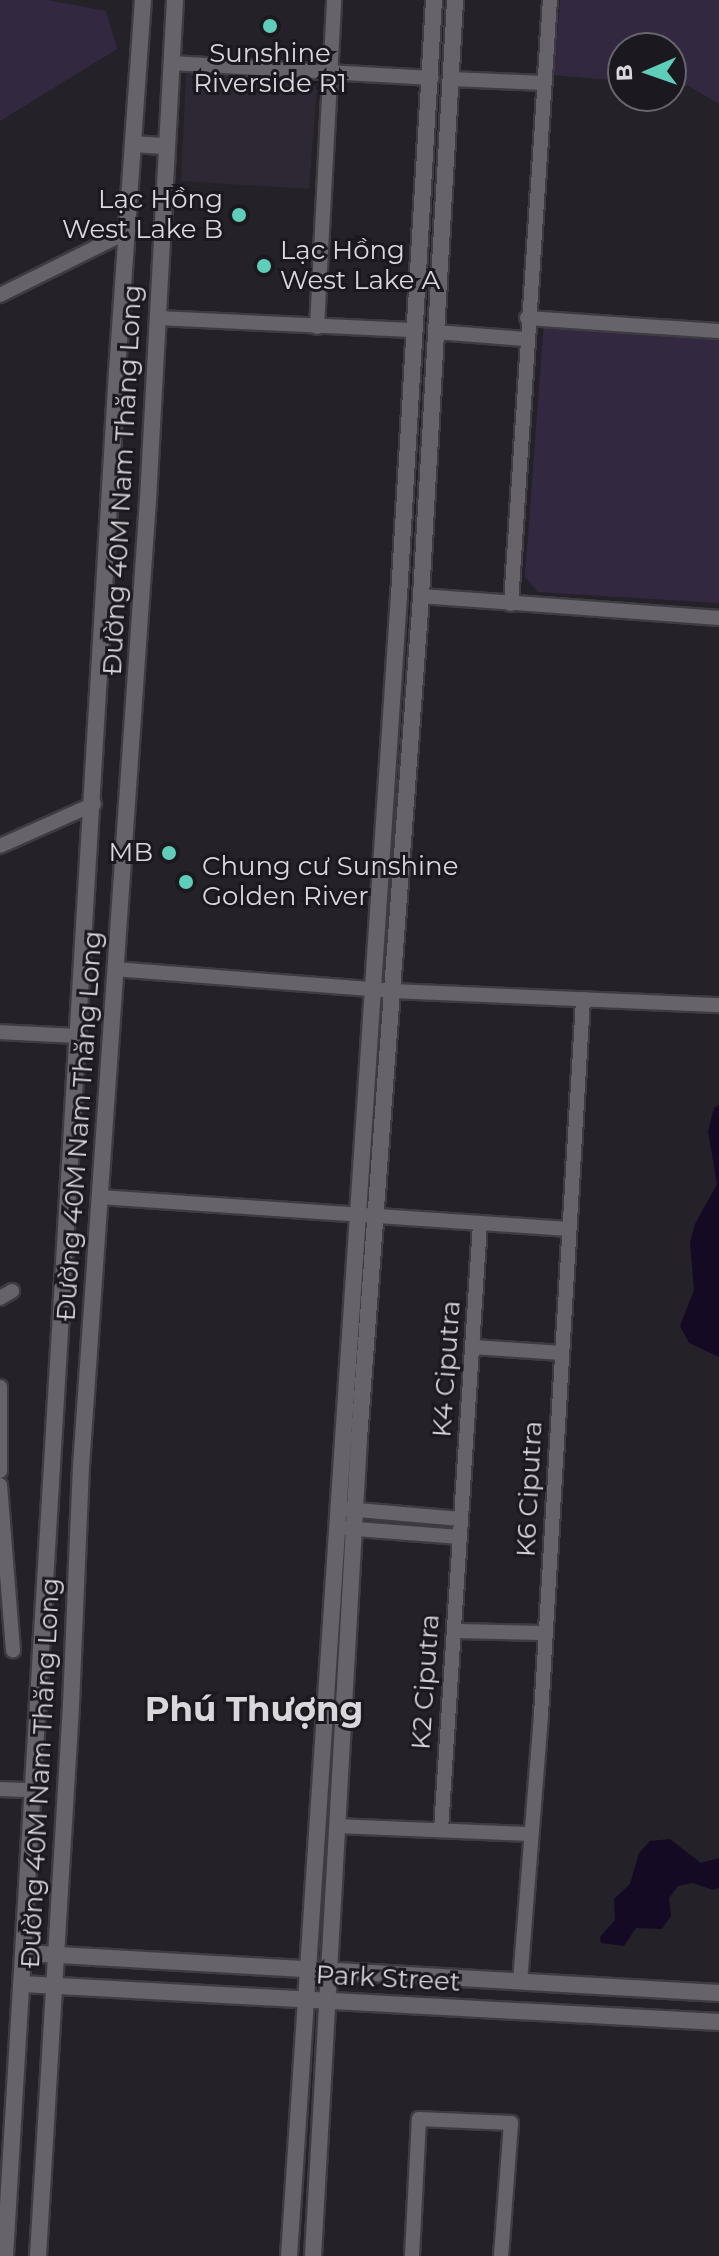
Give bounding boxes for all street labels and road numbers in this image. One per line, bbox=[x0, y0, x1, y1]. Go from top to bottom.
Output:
street label: Đường 40M Nam Thăng Long bbox=[97, 284, 149, 676]
street label: Đường 40M Nam Thăng Long bbox=[51, 930, 109, 1322]
street label: K4 Ciputra bbox=[427, 1300, 467, 1438]
street label: K6 Ciputra bbox=[511, 1420, 549, 1558]
street label: Đường 40M Nam Thăng Long bbox=[15, 1577, 67, 1969]
street label: K2 Ciputra bbox=[406, 1613, 446, 1751]
street label: Park Street bbox=[315, 1960, 461, 1998]

